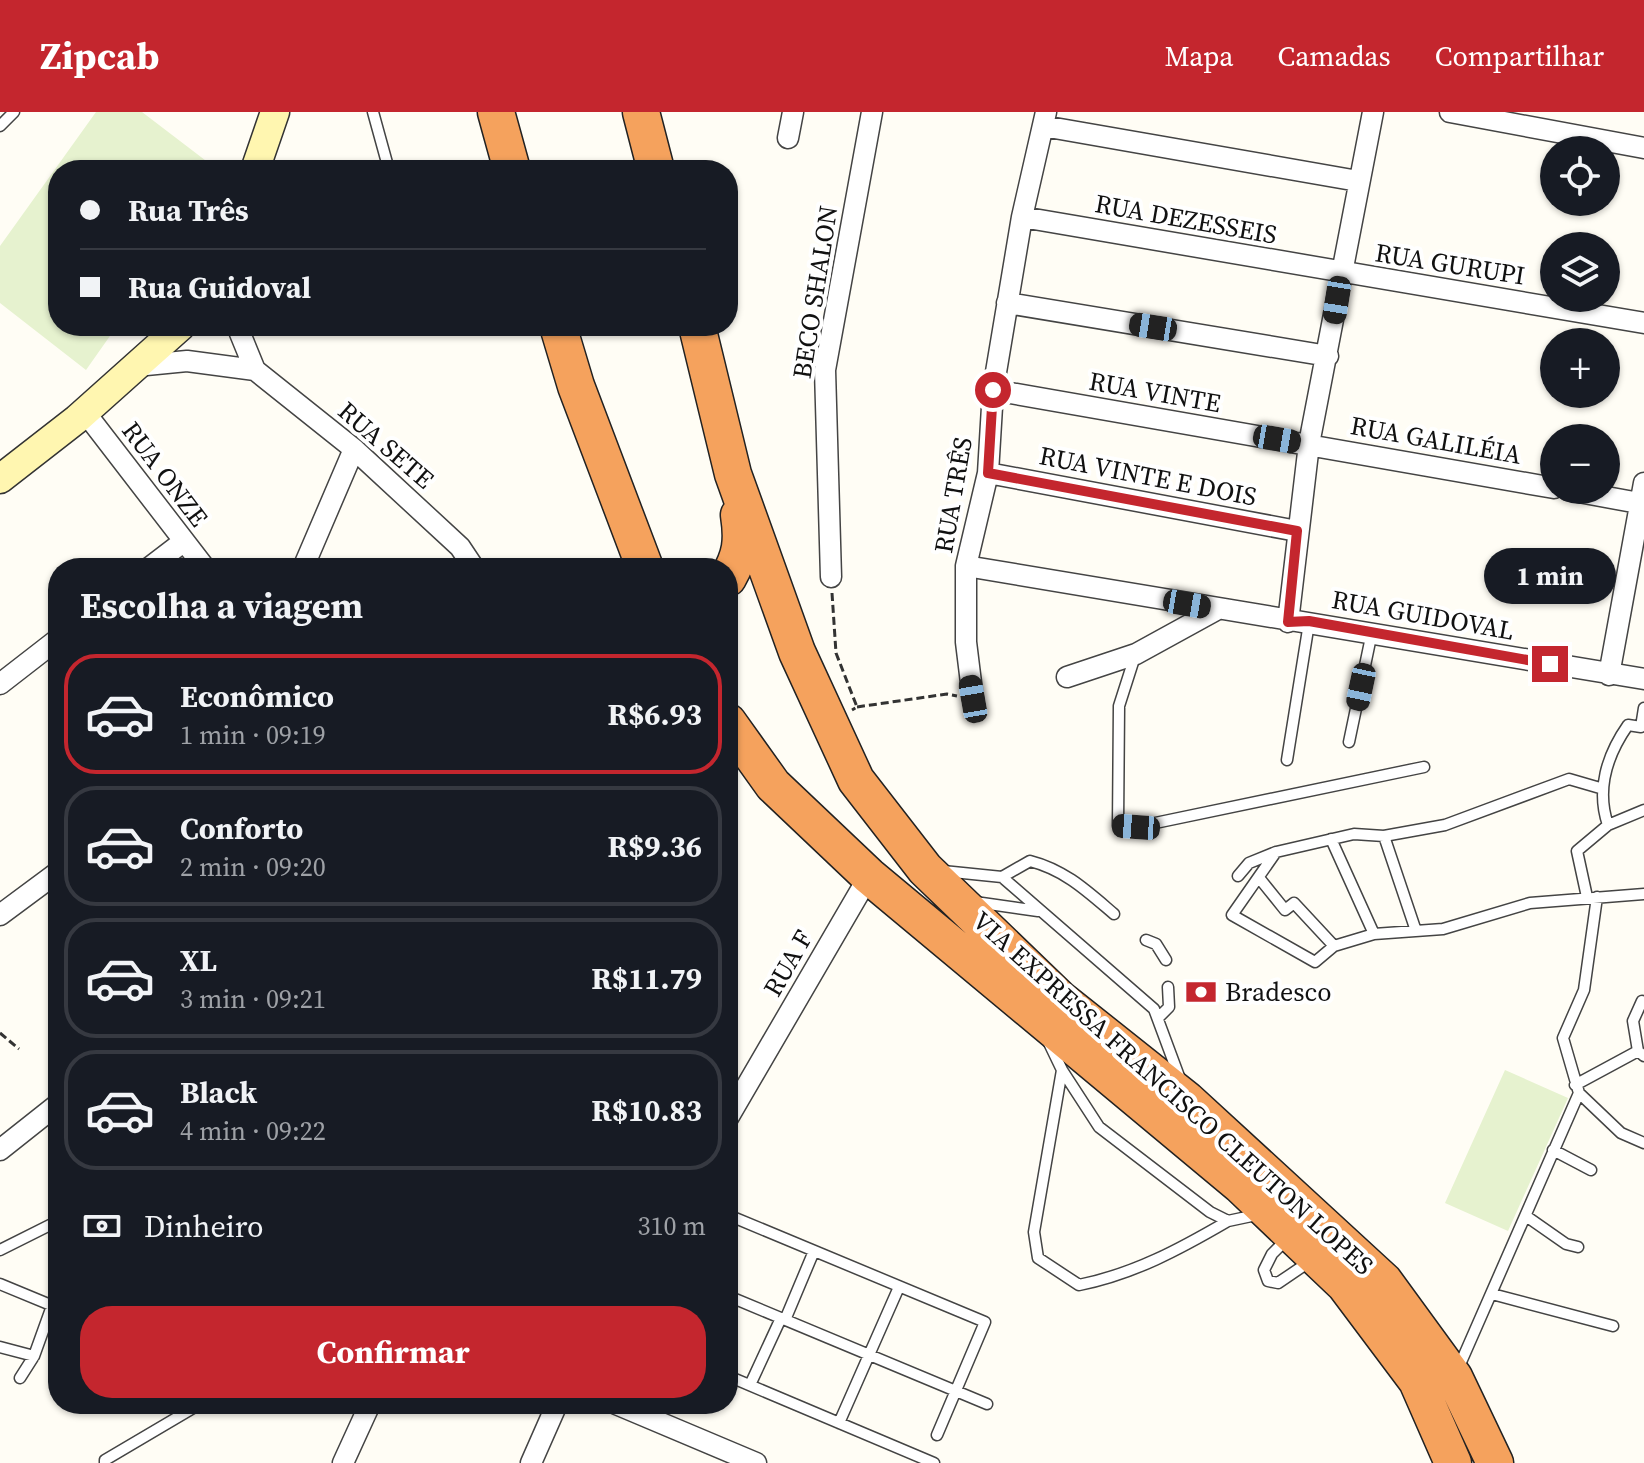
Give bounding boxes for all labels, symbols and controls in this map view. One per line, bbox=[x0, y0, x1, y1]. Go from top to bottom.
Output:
text: Zipcab bbox=[40, 30, 159, 82]
text: Mapa bbox=[1165, 37, 1234, 75]
text: Camadas bbox=[1278, 37, 1391, 75]
text: Compartilhar bbox=[1435, 37, 1604, 75]
map controls bbox=[1540, 136, 1620, 504]
button: locate bbox=[1540, 136, 1620, 216]
street label: RUA DEZESSEIS bbox=[1092, 185, 1280, 253]
text: Rua Três bbox=[128, 190, 249, 231]
street label: BECO SHALON bbox=[784, 203, 846, 381]
button: layers bbox=[1540, 232, 1620, 312]
street label: RUA GURUPI bbox=[1373, 234, 1527, 294]
text: Rua Guidoval bbox=[128, 267, 311, 308]
car bbox=[1321, 274, 1353, 326]
car bbox=[1127, 311, 1179, 343]
button: + bbox=[1540, 328, 1620, 408]
street label: RUA VINTE bbox=[1086, 363, 1224, 421]
route start bbox=[975, 372, 1011, 408]
street label: RUA SETE bbox=[330, 393, 442, 497]
street label: RUA GALILÉIA bbox=[1348, 407, 1524, 473]
street label: RUA ONZE bbox=[114, 414, 216, 534]
car bbox=[1251, 423, 1303, 455]
button: − bbox=[1540, 424, 1620, 504]
street label: RUA TRÊS bbox=[925, 434, 981, 556]
street label: RUA VINTE E DOIS bbox=[1036, 437, 1260, 515]
callout: 1 min bbox=[1484, 548, 1616, 604]
text: 1 min bbox=[1516, 558, 1584, 594]
text: Escolha a viagem bbox=[80, 581, 363, 630]
street label: RUA GUIDOVAL bbox=[1329, 581, 1517, 649]
car bbox=[1161, 588, 1213, 620]
route end bbox=[1532, 646, 1568, 682]
car bbox=[1344, 661, 1378, 713]
car bbox=[957, 673, 989, 725]
text: Econômico bbox=[180, 676, 334, 717]
icon: car bbox=[84, 678, 156, 750]
text: R$6.93 bbox=[607, 694, 702, 735]
text: 1 min · 09:19 bbox=[180, 717, 326, 753]
text: Conforto bbox=[180, 808, 303, 849]
icon: car bbox=[84, 810, 156, 882]
car bbox=[1111, 813, 1161, 841]
text: R$9.36 bbox=[607, 826, 702, 867]
text: 2 min · 09:20 bbox=[180, 849, 326, 885]
street label: VIA EXPRESSA FRANCISCO CLEUTON LOPES bbox=[965, 903, 1381, 1283]
street label: RUA F bbox=[755, 923, 821, 1003]
text: XL bbox=[180, 940, 217, 981]
icon: car bbox=[84, 942, 156, 1014]
text: R$11.79 bbox=[591, 958, 702, 999]
place label: Bradesco bbox=[1225, 974, 1332, 1010]
bank icon: Bradesco bbox=[1184, 975, 1218, 1009]
text: 3 min · 09:21 bbox=[180, 981, 326, 1017]
text: Black bbox=[180, 1072, 257, 1113]
icon: car bbox=[84, 1074, 156, 1146]
text: R$10.83 bbox=[591, 1090, 702, 1131]
text: 4 min · 09:22 bbox=[180, 1113, 326, 1149]
icon: cash bbox=[80, 1204, 124, 1248]
text: Dinheiro bbox=[144, 1206, 264, 1247]
text: 310 m bbox=[638, 1208, 706, 1244]
button: Confirmar bbox=[80, 1306, 706, 1398]

